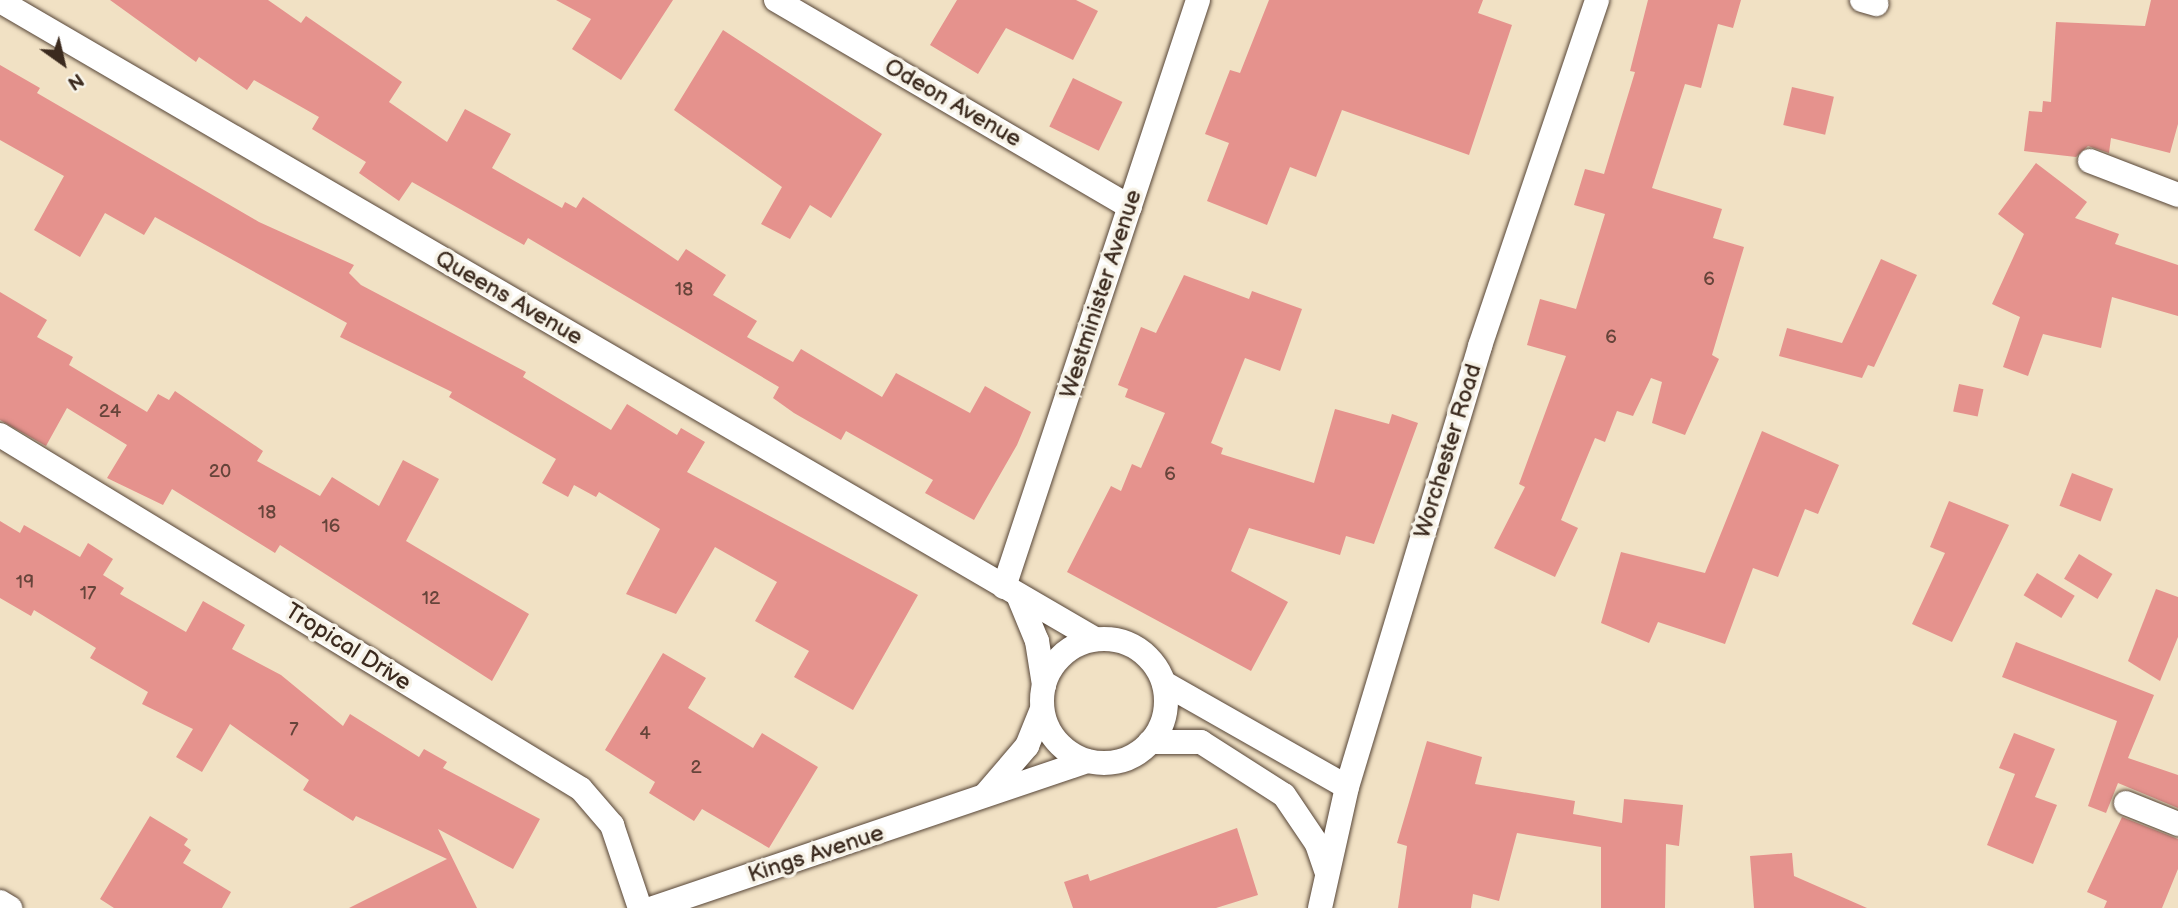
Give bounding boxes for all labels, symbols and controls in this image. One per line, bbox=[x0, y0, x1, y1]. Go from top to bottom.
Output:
north arrow bbox=[28, 28, 98, 98]
street label: Odeon Avenue bbox=[880, 53, 1026, 153]
text: N bbox=[63, 67, 87, 94]
street label: Westminister Avenue bbox=[1054, 186, 1148, 402]
street label: Queens Avenue bbox=[430, 245, 588, 351]
house number: 6 bbox=[1703, 269, 1715, 291]
house number: 18 bbox=[675, 279, 693, 301]
house number: 6 bbox=[1605, 327, 1617, 349]
street label: Worchester Road bbox=[1408, 361, 1488, 541]
house number: 24 bbox=[99, 401, 121, 423]
house number: 20 bbox=[209, 461, 231, 483]
house number: 6 bbox=[1164, 464, 1176, 486]
house number: 18 bbox=[258, 502, 276, 524]
house number: 16 bbox=[322, 516, 340, 538]
house number: 19 bbox=[16, 572, 34, 594]
house number: 17 bbox=[80, 583, 96, 605]
house number: 12 bbox=[422, 588, 440, 610]
street label: Tropical Drive bbox=[280, 597, 416, 697]
house number: 7 bbox=[289, 719, 299, 741]
house number: 4 bbox=[639, 723, 651, 745]
house number: 2 bbox=[690, 757, 702, 779]
street label: Kings Avenue bbox=[745, 819, 887, 889]

